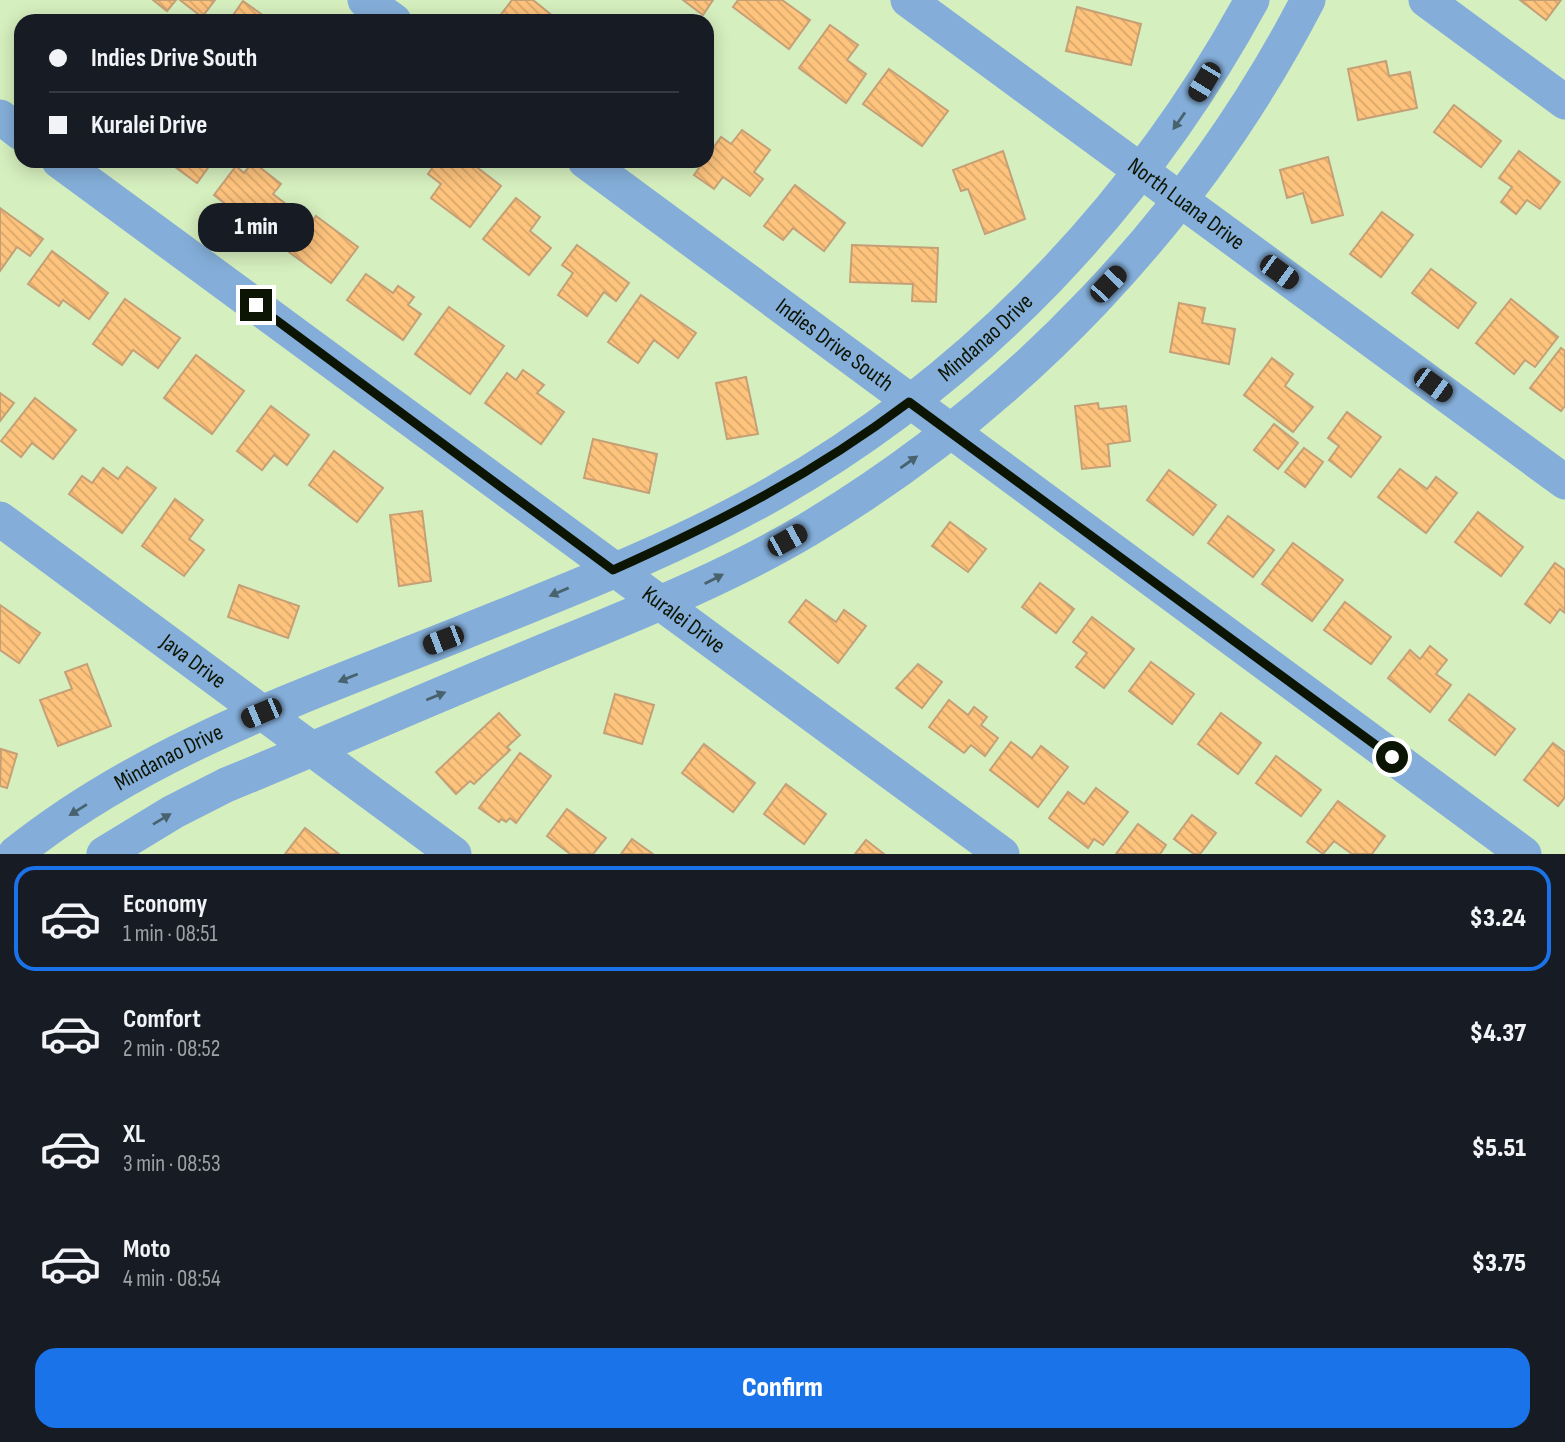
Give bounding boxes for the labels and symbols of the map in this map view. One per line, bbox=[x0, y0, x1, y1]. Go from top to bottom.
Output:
car bbox=[1185, 59, 1224, 105]
one-way arrow bbox=[1172, 112, 1186, 130]
street label: North Luana Drive bbox=[1122, 152, 1250, 256]
callout: 1 min bbox=[198, 204, 314, 252]
car bbox=[1256, 251, 1303, 293]
car bbox=[1086, 262, 1131, 306]
street label: Mindanao Drive bbox=[933, 288, 1039, 388]
route end bbox=[240, 289, 272, 321]
street label: Indies Drive South bbox=[770, 292, 899, 398]
car bbox=[1410, 364, 1457, 406]
one-way arrow bbox=[900, 455, 918, 469]
car bbox=[764, 521, 811, 559]
one-way arrow bbox=[704, 573, 724, 585]
street label: Kuralei Drive bbox=[636, 580, 731, 660]
one-way arrow bbox=[548, 587, 569, 598]
car bbox=[420, 623, 467, 657]
street label: Java Drive bbox=[154, 627, 231, 695]
one-way arrow bbox=[338, 672, 358, 684]
one-way arrow bbox=[426, 690, 447, 701]
car bbox=[238, 695, 285, 731]
street label: Mindanao Drive bbox=[109, 718, 228, 797]
route start bbox=[1376, 741, 1408, 773]
one-way arrow bbox=[69, 804, 88, 817]
one-way arrow bbox=[152, 812, 171, 825]

